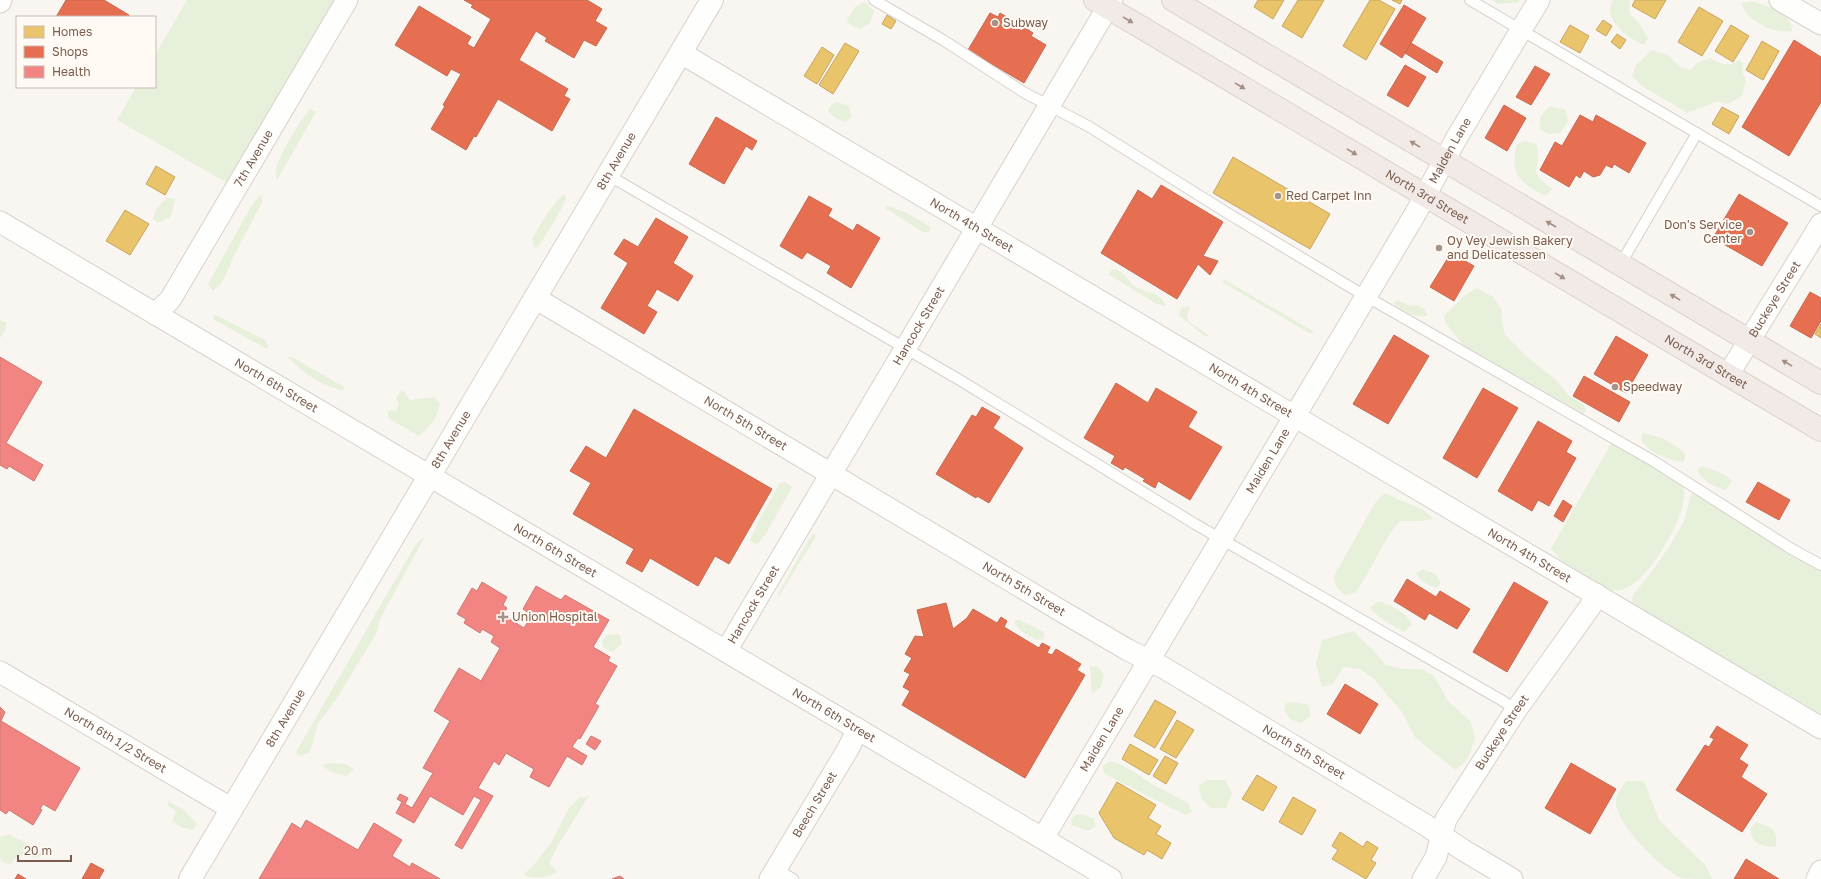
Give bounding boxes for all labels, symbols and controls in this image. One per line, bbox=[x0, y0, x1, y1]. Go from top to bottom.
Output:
place label: Subway bbox=[1003, 15, 1048, 30]
legend bbox=[16, 16, 156, 88]
one-way arrow bbox=[1123, 16, 1134, 23]
marker: Subway bbox=[990, 18, 1000, 28]
text: Homes bbox=[52, 24, 92, 39]
text: Shops bbox=[52, 44, 88, 59]
text: Health bbox=[52, 64, 91, 79]
one-way arrow bbox=[1235, 82, 1245, 90]
street label: Maiden Lane bbox=[1425, 115, 1474, 186]
street label: 7th Avenue bbox=[230, 127, 276, 189]
street label: 8th Avenue bbox=[593, 129, 639, 193]
one-way arrow bbox=[1410, 140, 1420, 148]
one-way arrow bbox=[1346, 149, 1358, 156]
street label: North 3rd Street bbox=[1383, 166, 1472, 227]
place label: Red Carpet Inn bbox=[1286, 188, 1372, 203]
marker: Red Carpet Inn bbox=[1273, 191, 1283, 201]
street label: North 4th Street bbox=[928, 194, 1017, 255]
place label: Don's Service Center bbox=[1664, 217, 1742, 246]
one-way arrow bbox=[1545, 221, 1557, 228]
marker: Don's Service Center bbox=[1745, 227, 1755, 237]
place label: Oy Vey Jewish Bakery and Delicatessen bbox=[1447, 233, 1573, 262]
marker: Oy Vey Jewish Bakery and Delicatessen bbox=[1434, 243, 1444, 253]
street label: Buckeye Street bbox=[1745, 258, 1804, 340]
one-way arrow bbox=[1554, 272, 1566, 279]
street label: Hancock Street bbox=[889, 283, 948, 368]
one-way arrow bbox=[1670, 294, 1681, 301]
street label: North 3rd Street bbox=[1662, 331, 1751, 392]
street label: North 6th Street bbox=[232, 354, 321, 416]
street label: North 4th Street bbox=[1206, 359, 1296, 420]
one-way arrow bbox=[1781, 360, 1793, 367]
place label: Speedway bbox=[1623, 379, 1682, 394]
marker: Speedway bbox=[1610, 382, 1620, 392]
street label: North 5th Street bbox=[702, 392, 790, 453]
street label: 8th Avenue bbox=[427, 408, 474, 471]
street label: Maiden Lane bbox=[1242, 425, 1293, 496]
street label: North 6th Street bbox=[511, 519, 600, 580]
street label: North 4th Street bbox=[1485, 524, 1574, 586]
street label: North 5th Street bbox=[980, 558, 1069, 619]
street label: Hancock Street bbox=[724, 562, 782, 646]
place label: Union Hospital bbox=[512, 609, 598, 624]
marker: Union Hospital bbox=[497, 611, 509, 623]
street label: North 6th Street bbox=[790, 684, 879, 745]
street label: 8th Avenue bbox=[262, 686, 308, 750]
street label: Buckeye Street bbox=[1471, 691, 1532, 773]
street label: North 6th 1/2 Street bbox=[62, 704, 170, 776]
street label: Maiden Lane bbox=[1076, 704, 1127, 774]
street label: North 5th Street bbox=[1260, 721, 1349, 782]
street label: Beech Street bbox=[789, 768, 840, 840]
scale bar bbox=[18, 837, 71, 863]
text: 20 m bbox=[24, 843, 52, 858]

